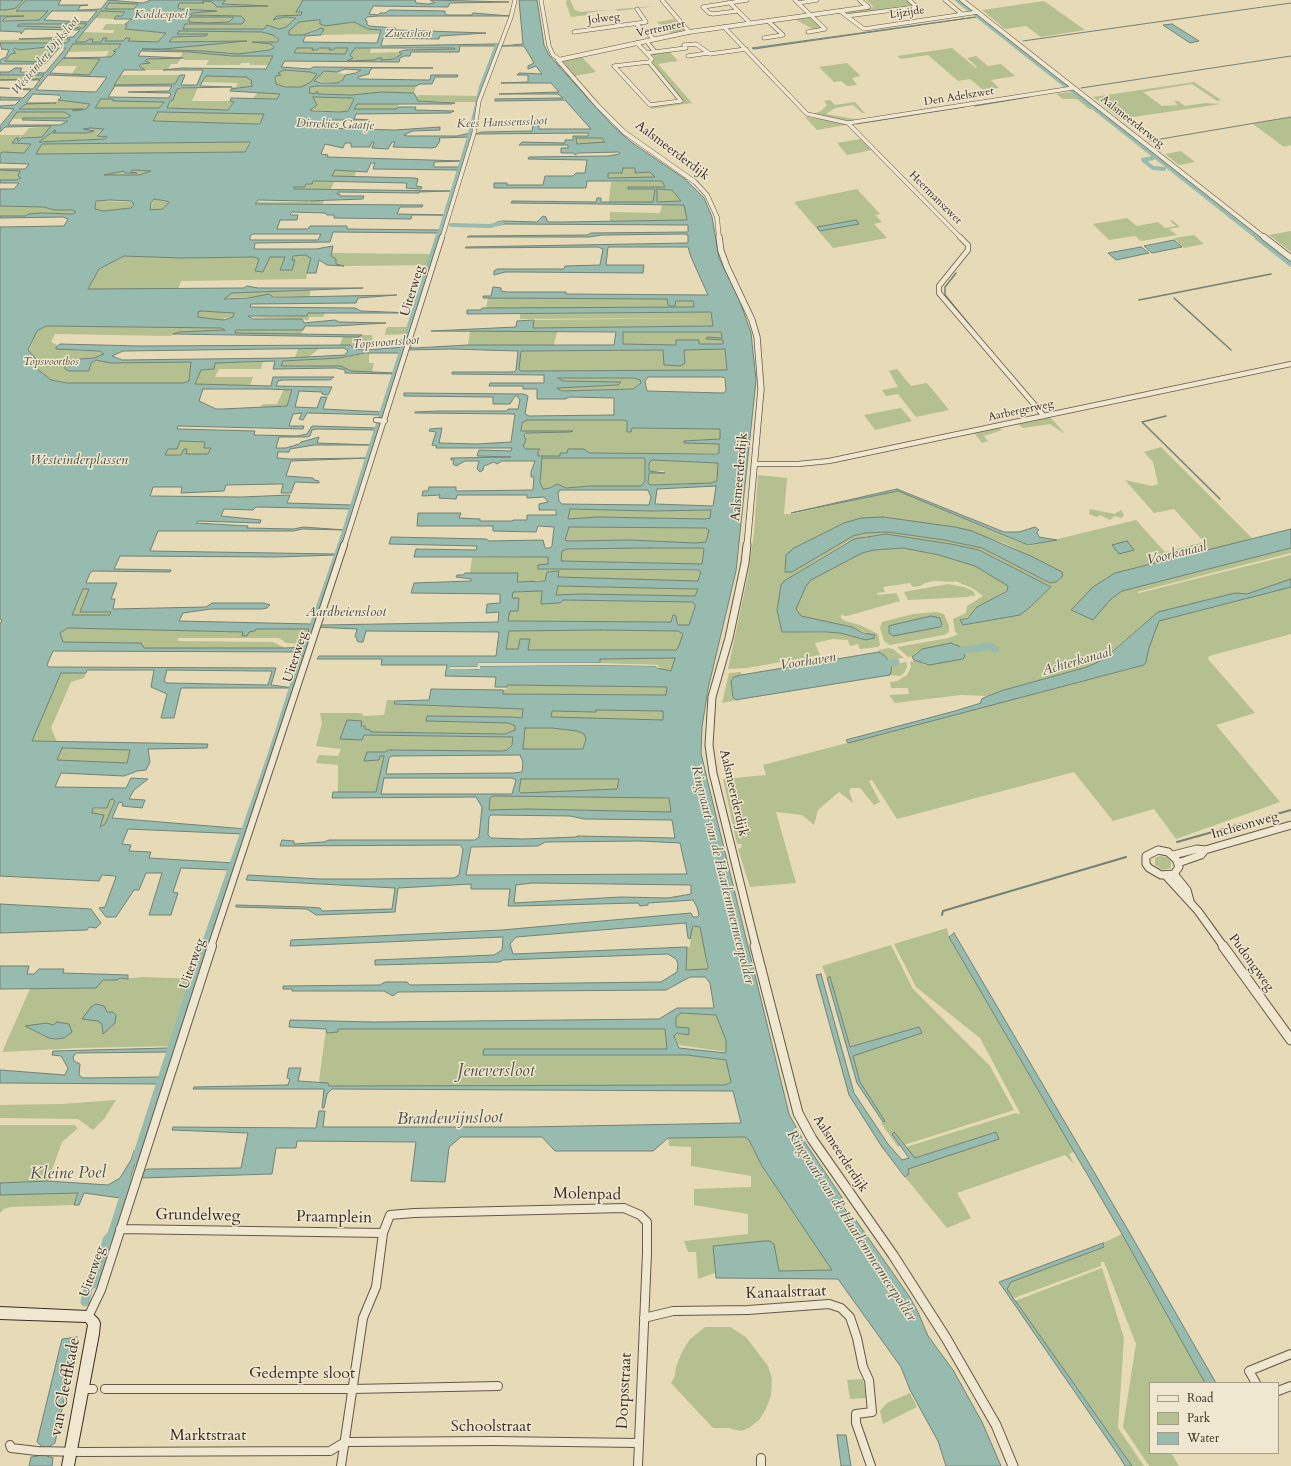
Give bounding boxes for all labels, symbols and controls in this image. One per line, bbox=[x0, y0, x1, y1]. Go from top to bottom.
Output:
street label: Lijzijde bbox=[889, 4, 925, 22]
water label: Koddespoel bbox=[134, 8, 188, 22]
street label: Jolweg bbox=[587, 10, 621, 28]
water label: Westeinder Dijksloot bbox=[9, 14, 83, 98]
street label: Verremeer bbox=[635, 17, 687, 41]
water label: Zwetsloot bbox=[385, 27, 431, 41]
street label: Den Adelszwet bbox=[923, 85, 995, 109]
street label: Aalsmeerderweg bbox=[1098, 93, 1166, 151]
water label: Kees Hanssenssloot bbox=[457, 114, 547, 132]
water label: Dirrekies Gaatje bbox=[296, 116, 374, 134]
street label: Aalsmeerderdijk bbox=[632, 118, 712, 184]
street label: Heermanszwet bbox=[906, 169, 964, 227]
street label: Uiterweg bbox=[398, 264, 428, 318]
water label: Topsvoortsloot bbox=[352, 333, 420, 353]
park label: Topsvoortbos bbox=[23, 355, 79, 369]
street label: Aarbergerweg bbox=[987, 398, 1055, 424]
street label: Aalsmeerderdijk bbox=[728, 432, 752, 522]
water label: Westeinderplassen bbox=[30, 453, 128, 469]
water label: Voorkanaal bbox=[1145, 538, 1209, 570]
water label: Aardbeiensloot bbox=[306, 605, 386, 621]
street label: Uiterweg bbox=[280, 630, 312, 684]
water label: Achterkanaal bbox=[1040, 644, 1114, 680]
water label: Voorhaven bbox=[779, 649, 837, 675]
street label: Aalsmeerderdijk bbox=[715, 748, 751, 838]
water label: Ringvaart van de Haarlemmermeerpolder bbox=[687, 764, 757, 986]
street label: Incheonweg bbox=[1210, 809, 1280, 843]
street label: Pudongweg bbox=[1225, 931, 1277, 995]
street label: Uiterweg bbox=[177, 937, 209, 991]
water label: Jeneversloot bbox=[458, 1062, 534, 1082]
water label: Brandewijnsloot bbox=[397, 1108, 503, 1130]
street label: Aalsmeerderdijk bbox=[809, 1113, 871, 1195]
water label: Ringvaart van de Haarlemmermeerpolder bbox=[783, 1127, 919, 1325]
water label: Kleine Poel bbox=[30, 1163, 106, 1185]
street label: Molenpad bbox=[553, 1185, 621, 1205]
street label: Grundelweg bbox=[155, 1206, 241, 1226]
street label: Praamplein bbox=[296, 1208, 372, 1228]
street label: Uiterweg bbox=[77, 1245, 109, 1299]
street label: Kanaalstraat bbox=[745, 1282, 827, 1304]
street label: van Cleeffkade bbox=[47, 1336, 85, 1438]
street label: Dorpsstraat bbox=[613, 1352, 637, 1430]
street label: Gedempte sloot bbox=[249, 1364, 355, 1384]
legend bbox=[1149, 1382, 1279, 1454]
text: Road bbox=[1187, 1390, 1213, 1406]
text: Park bbox=[1187, 1410, 1210, 1426]
street label: Schoolstraat bbox=[451, 1417, 531, 1437]
street label: Marktstraat bbox=[170, 1426, 246, 1446]
text: Water bbox=[1187, 1430, 1219, 1446]

